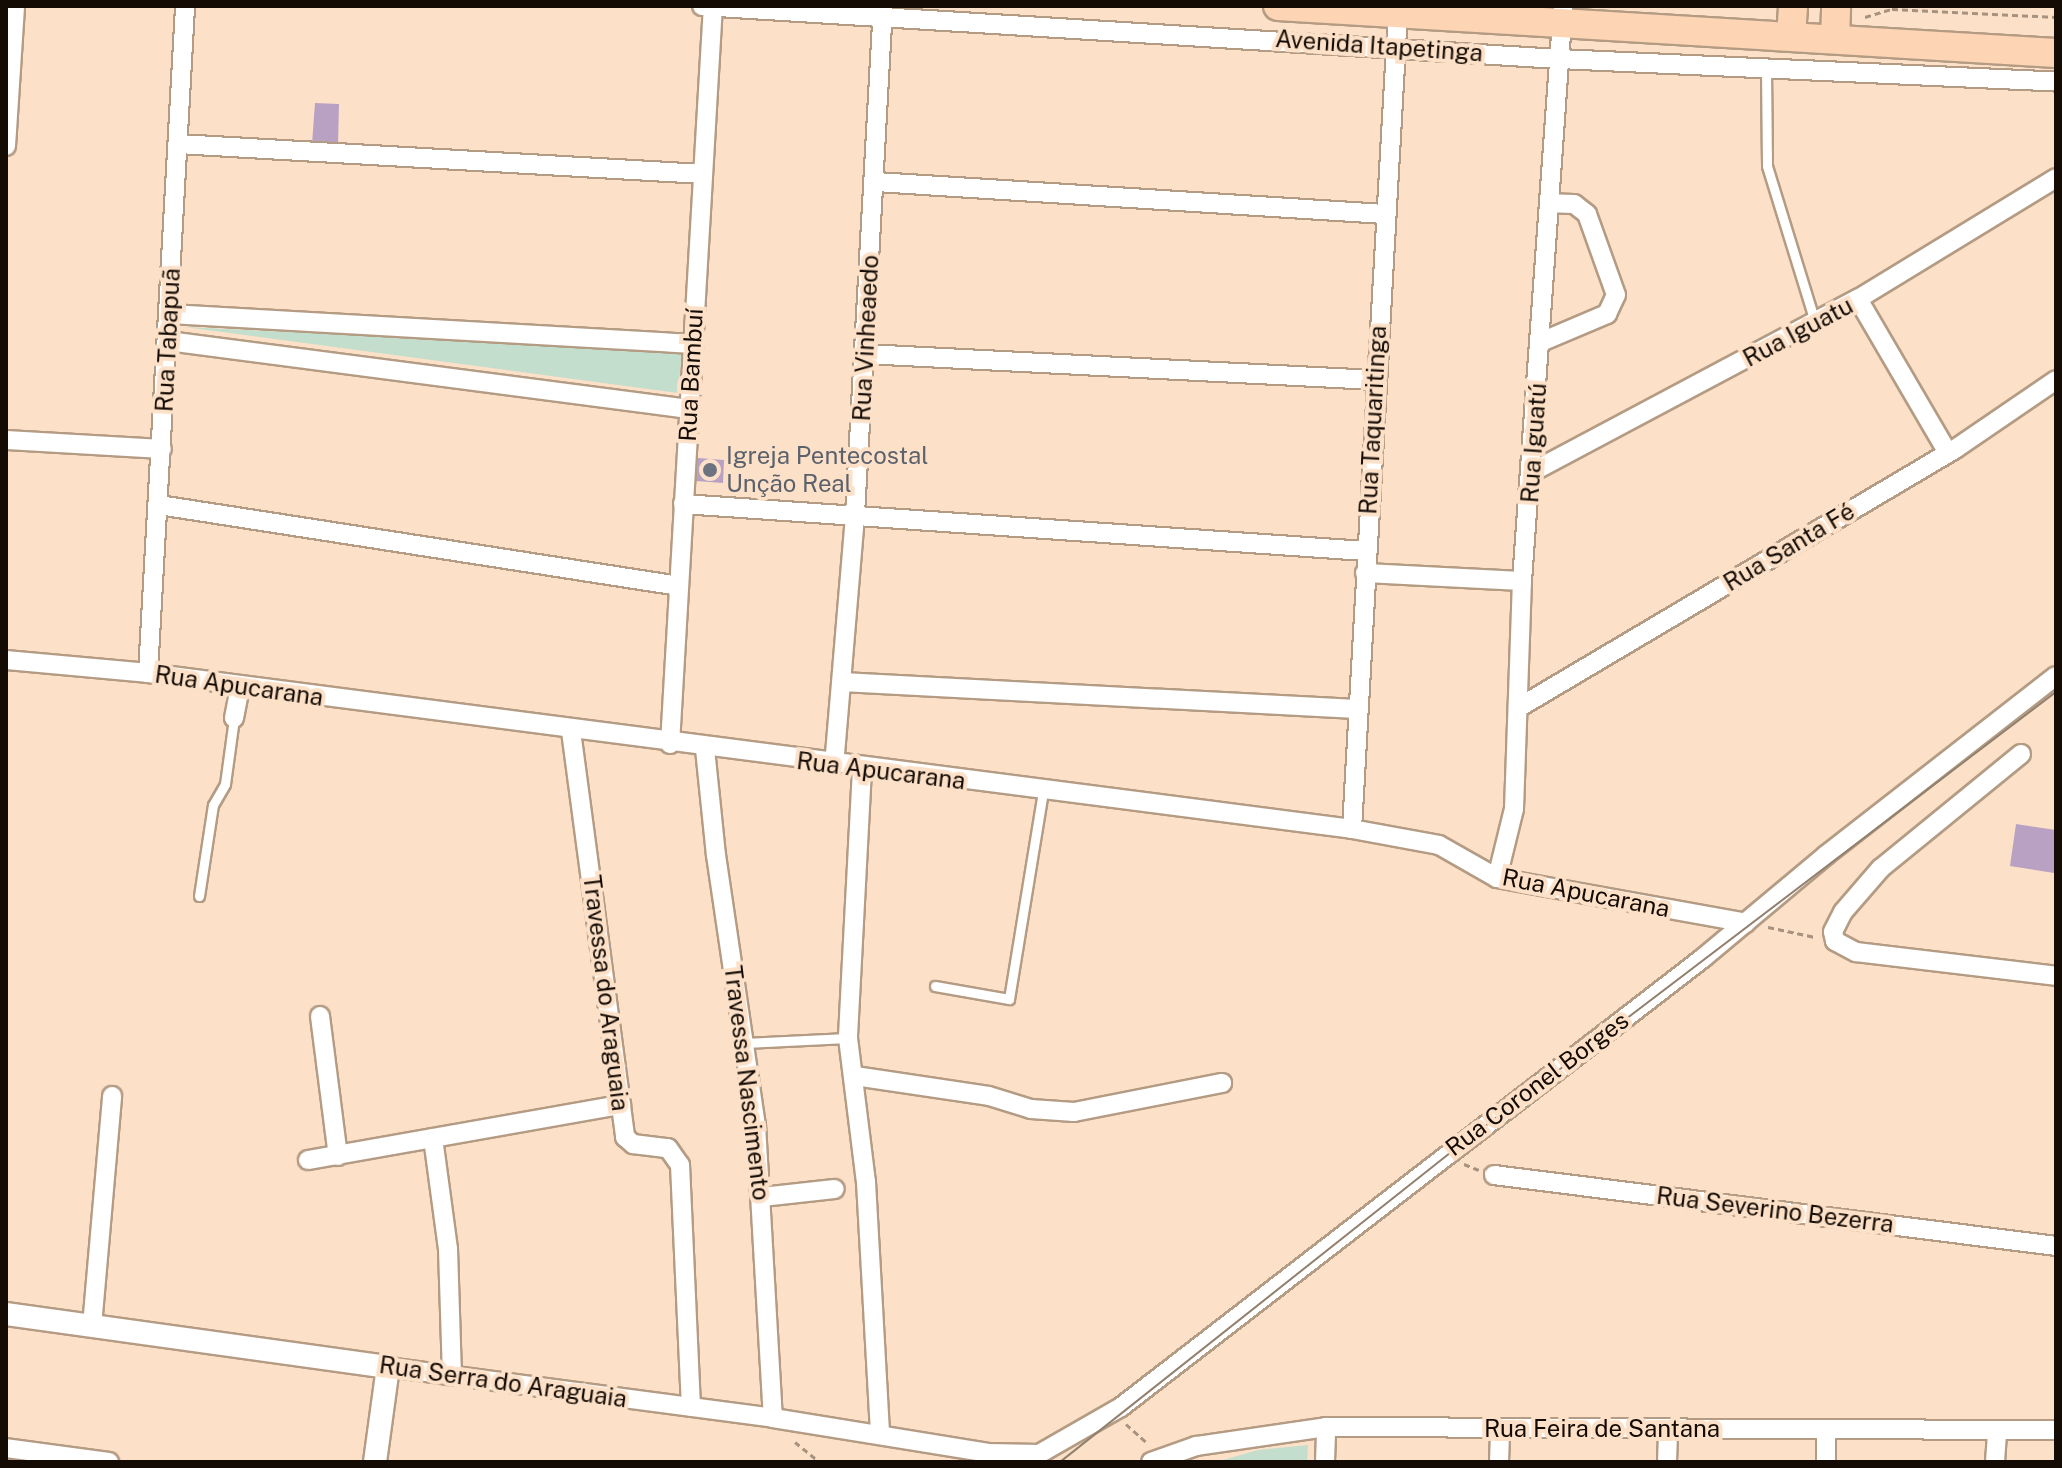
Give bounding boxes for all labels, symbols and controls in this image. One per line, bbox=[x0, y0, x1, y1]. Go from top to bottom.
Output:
street label: Avenida Itapetinga bbox=[1274, 24, 1484, 68]
street label: Rua Vinheaedo bbox=[847, 254, 885, 422]
street label: Rua Tabapuã bbox=[150, 267, 186, 413]
street label: Rua Iguatu bbox=[1738, 291, 1858, 373]
street label: Rua Bambuí bbox=[673, 308, 709, 442]
street label: Rua Taquaritinga bbox=[1354, 325, 1392, 515]
street label: Rua Iguatú bbox=[1515, 382, 1553, 504]
place label: Igreja Pentecostal Unção Real bbox=[726, 442, 928, 498]
marker: Igreja Pentecostal Unção Real bbox=[701, 461, 719, 479]
street label: Rua Santa Fé bbox=[1718, 497, 1860, 597]
street label: Rua Apucarana bbox=[153, 660, 325, 712]
street label: Rua Apucarana bbox=[795, 746, 967, 796]
street label: Rua Apucarana bbox=[1500, 863, 1672, 923]
street label: Travessa do Araguaia bbox=[577, 873, 635, 1113]
street label: Travessa Nascimento bbox=[718, 964, 776, 1202]
street label: Rua Coronel Borges bbox=[1440, 1006, 1634, 1162]
street label: Rua Severino Bezerra bbox=[1655, 1181, 1895, 1239]
street label: Rua Serra do Araguaia bbox=[377, 1350, 629, 1414]
street label: Rua Feira de Santana bbox=[1484, 1415, 1720, 1443]

